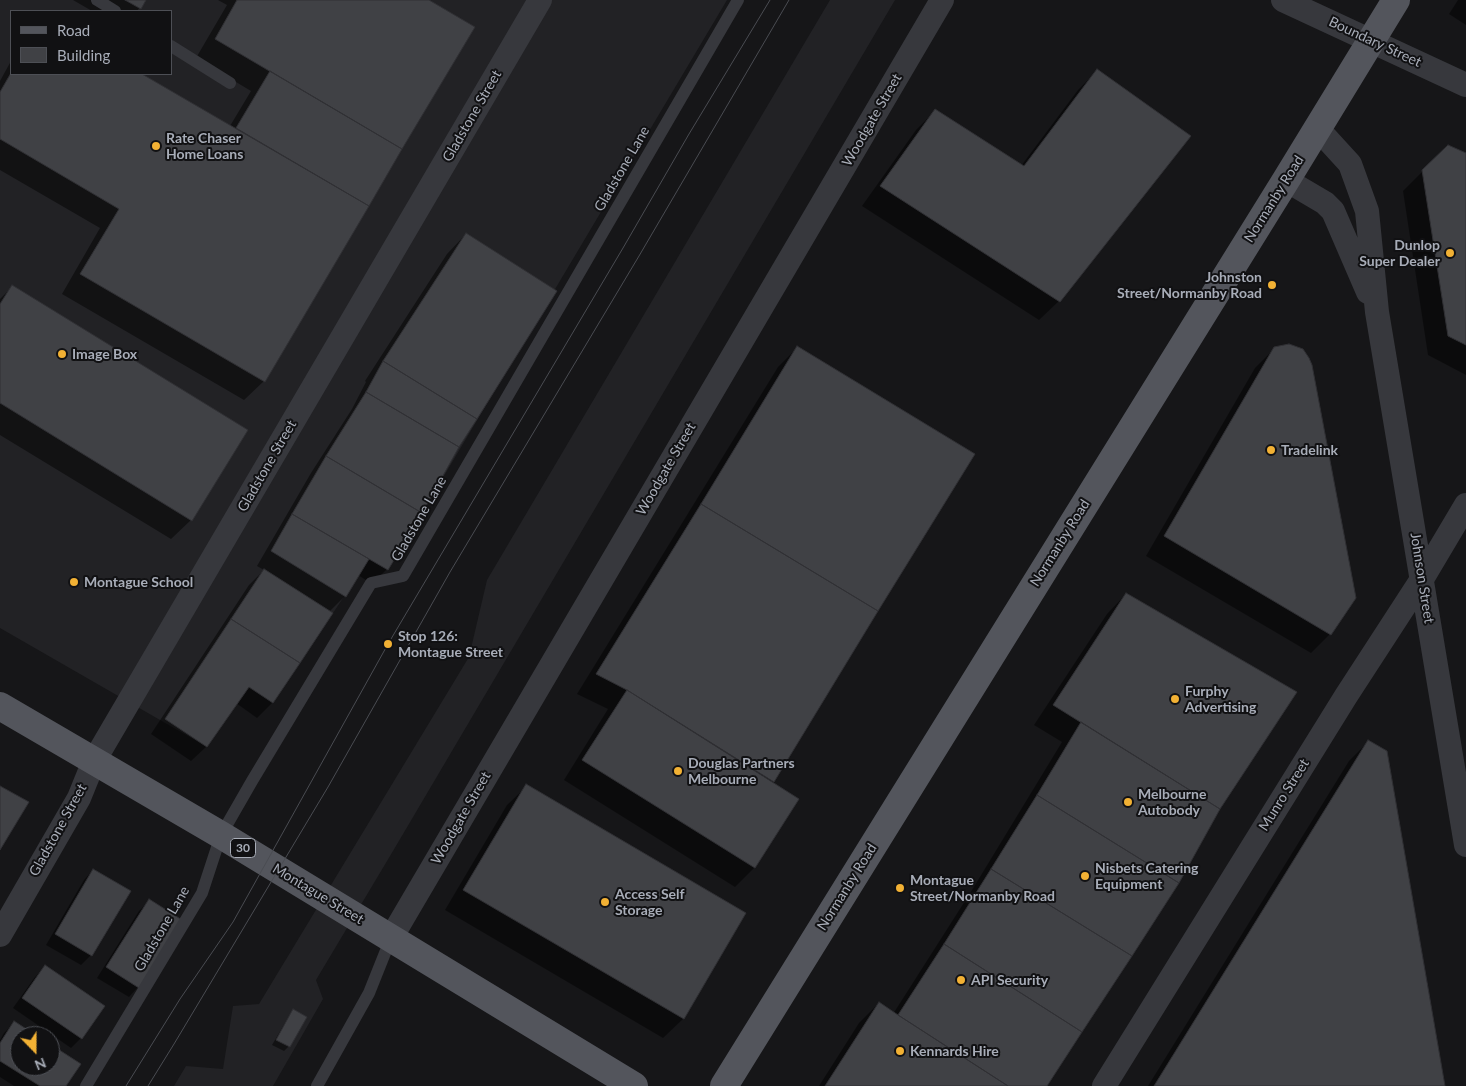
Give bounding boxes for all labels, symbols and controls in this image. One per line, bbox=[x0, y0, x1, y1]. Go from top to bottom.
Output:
legend bbox=[10, 10, 172, 75]
street label: Boundary Street bbox=[1326, 13, 1424, 71]
text: Road bbox=[57, 21, 90, 39]
text: Building bbox=[57, 46, 110, 64]
street label: Gladstone Street bbox=[439, 67, 505, 165]
street label: Woodgate Street bbox=[839, 71, 905, 169]
street label: Gladstone Lane bbox=[591, 123, 653, 215]
place label: Rate Chaser Home Loans bbox=[166, 130, 243, 162]
marker: Rate Chaser Home Loans bbox=[150, 140, 162, 152]
street label: Normanby Road bbox=[1241, 152, 1307, 246]
place label: Dunlop Super Dealer bbox=[1359, 237, 1440, 270]
marker: Dunlop Super Dealer bbox=[1444, 247, 1456, 259]
place label: Johnston Street/Normanby Road bbox=[1117, 269, 1262, 302]
marker: Johnston Street/Normanby Road bbox=[1266, 279, 1278, 291]
place label: Image Box bbox=[72, 346, 137, 362]
marker: Image Box bbox=[56, 348, 68, 360]
street label: Gladstone Street bbox=[234, 417, 300, 515]
street label: Woodgate Street bbox=[633, 420, 699, 518]
place label: Tradelink bbox=[1281, 442, 1338, 458]
marker: Tradelink bbox=[1265, 444, 1277, 456]
street label: Gladstone Lane bbox=[388, 473, 450, 565]
street label: Normanby Road bbox=[1027, 496, 1093, 590]
street label: Johnson Street bbox=[1407, 532, 1437, 624]
place label: Montague School bbox=[84, 574, 193, 590]
marker: Montague School bbox=[68, 576, 80, 588]
place label: Stop 126: Montague Street bbox=[398, 628, 503, 660]
marker: Stop 126: Montague Street bbox=[382, 638, 394, 650]
place label: Furphy Advertising bbox=[1185, 683, 1256, 716]
marker: Furphy Advertising bbox=[1169, 693, 1181, 705]
place label: Douglas Partners Melbourne bbox=[688, 755, 795, 788]
street label: Munro Street bbox=[1255, 756, 1313, 834]
marker: Douglas Partners Melbourne bbox=[672, 765, 684, 777]
street label: Woodgate Street bbox=[428, 769, 494, 867]
street label: Gladstone Street bbox=[26, 781, 90, 879]
place label: Melbourne Autobody bbox=[1138, 786, 1206, 819]
marker: Melbourne Autobody bbox=[1122, 796, 1134, 808]
road number: 30 bbox=[230, 838, 256, 858]
street label: Normanby Road bbox=[814, 840, 880, 934]
street label: Montague Street bbox=[269, 860, 367, 928]
place label: Nisbets Catering Equipment bbox=[1095, 860, 1198, 892]
marker: Nisbets Catering Equipment bbox=[1079, 870, 1091, 882]
place label: Montague Street/Normanby Road bbox=[910, 872, 1055, 904]
marker: Montague Street/Normanby Road bbox=[894, 882, 906, 894]
street label: Gladstone Lane bbox=[131, 883, 193, 975]
place label: Access Self Storage bbox=[615, 886, 685, 919]
marker: Access Self Storage bbox=[599, 896, 611, 908]
place label: API Security bbox=[971, 972, 1048, 988]
marker: API Security bbox=[955, 974, 967, 986]
north arrow bbox=[10, 1026, 60, 1076]
place label: Kennards Hire bbox=[910, 1043, 999, 1059]
marker: Kennards Hire bbox=[894, 1045, 906, 1057]
text: N bbox=[32, 1055, 49, 1074]

